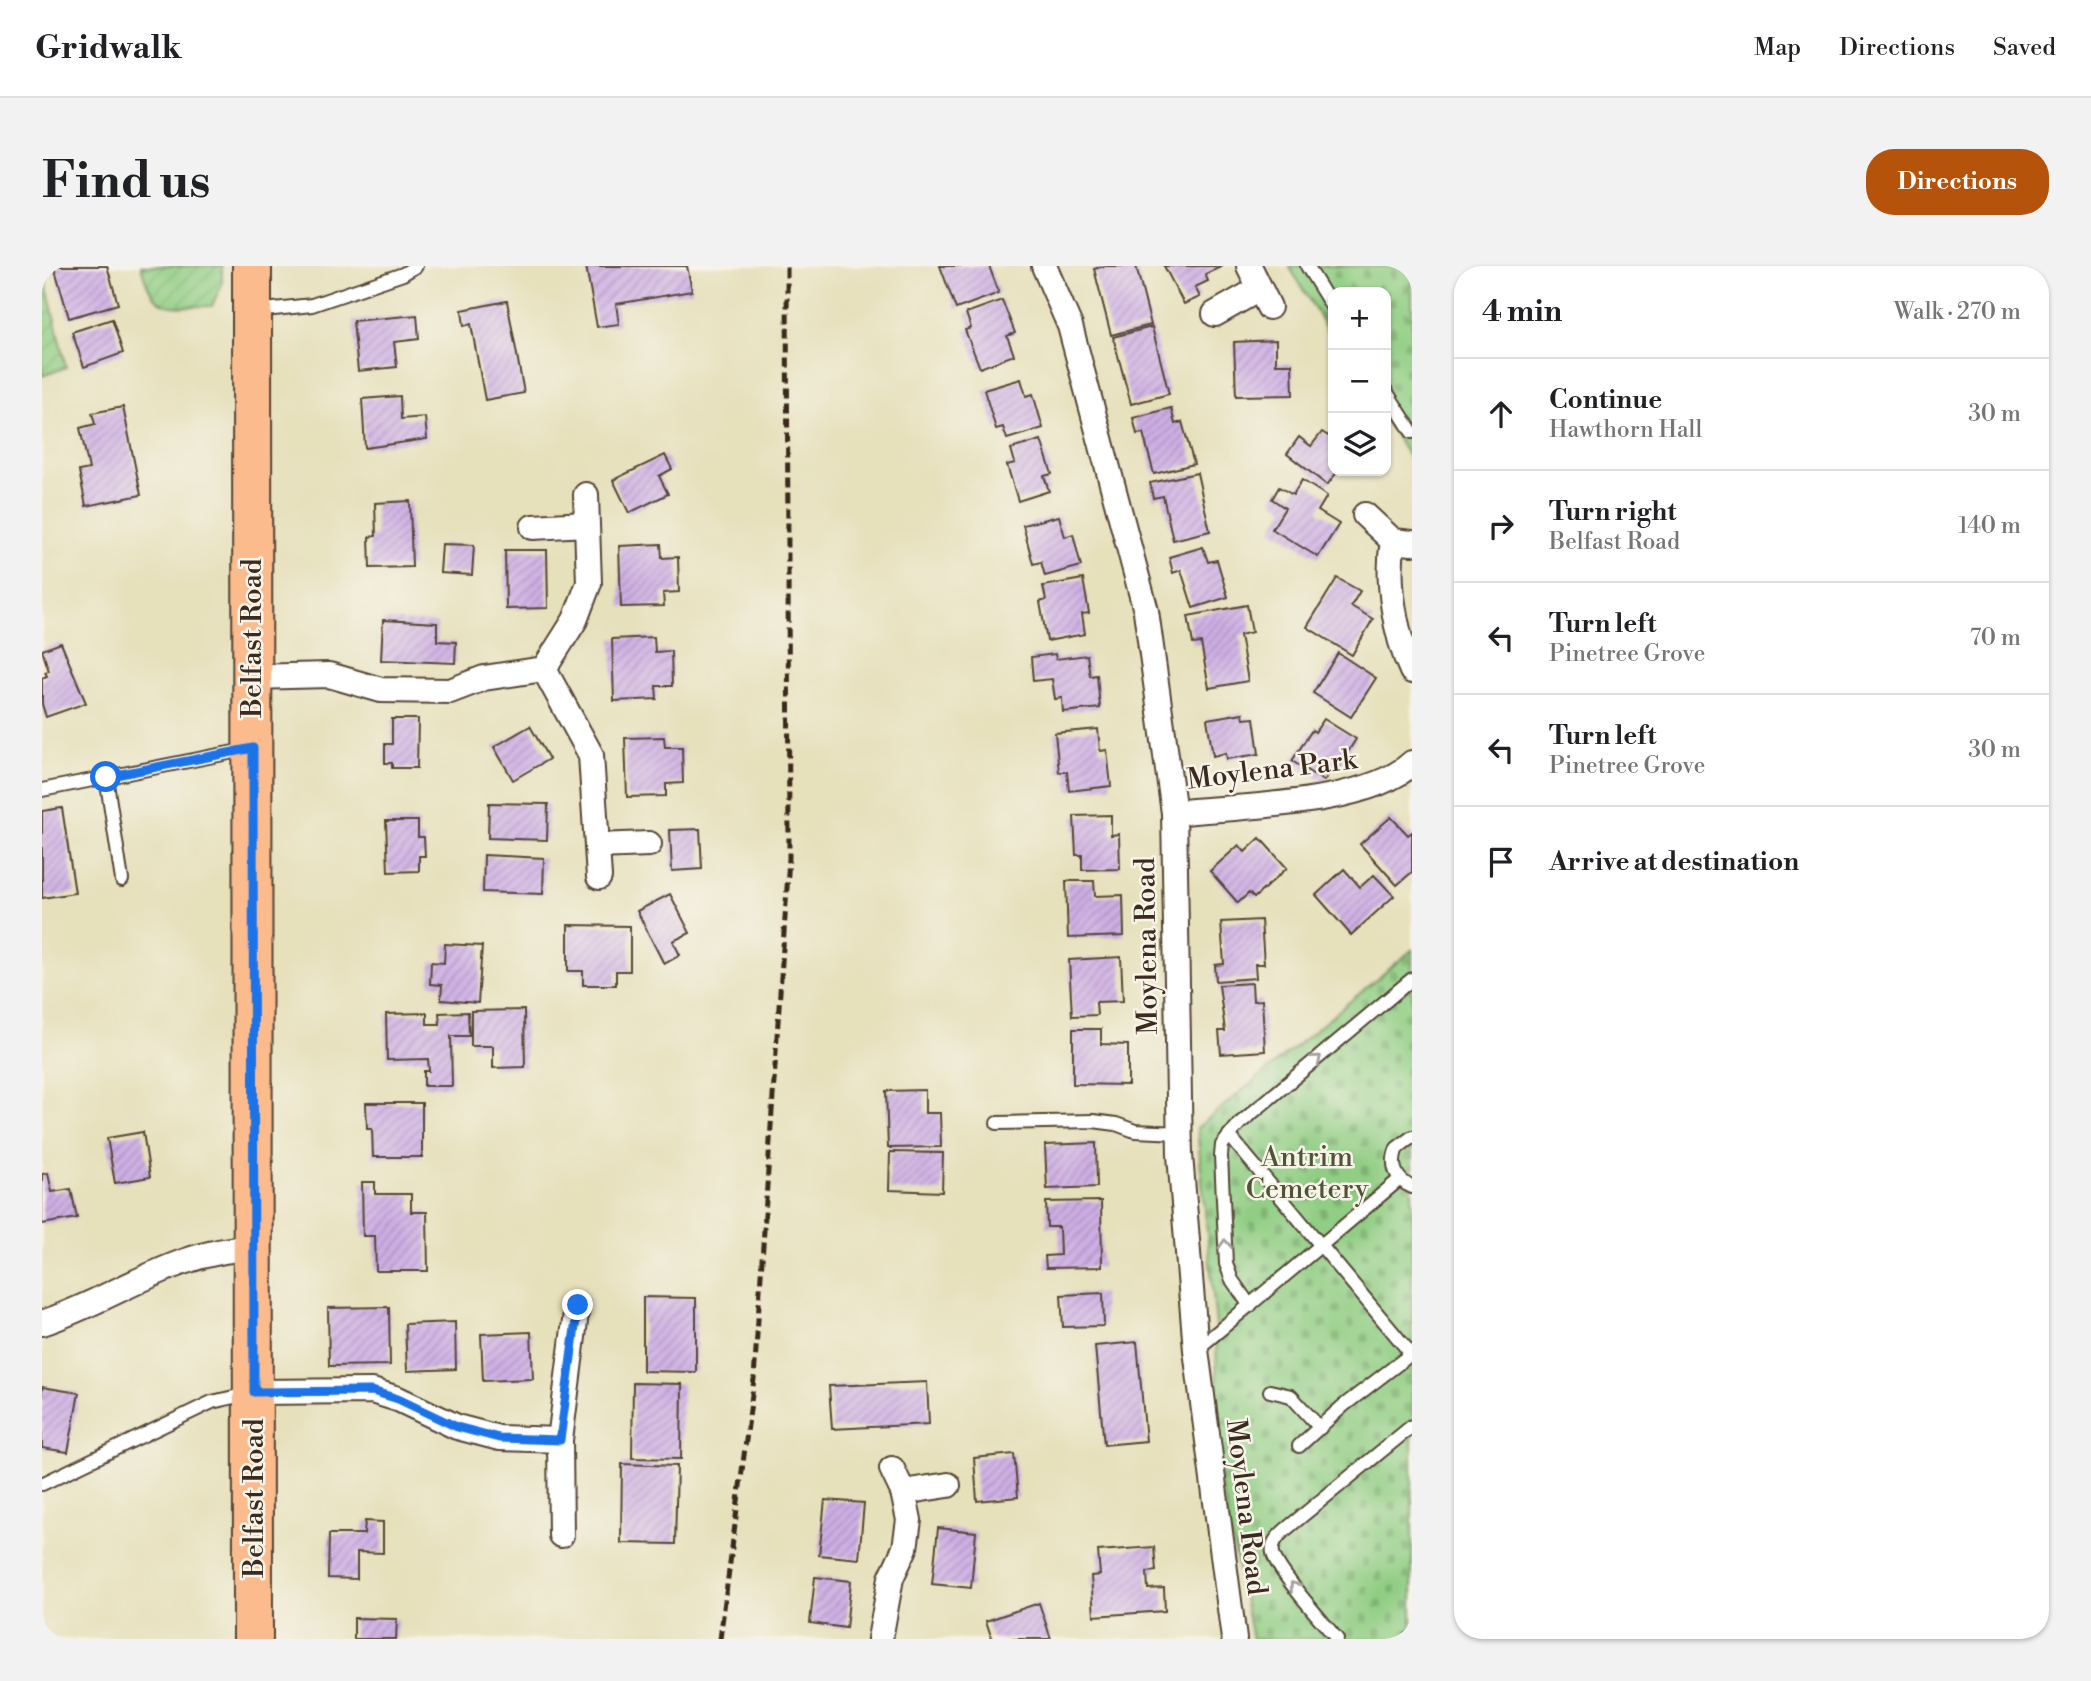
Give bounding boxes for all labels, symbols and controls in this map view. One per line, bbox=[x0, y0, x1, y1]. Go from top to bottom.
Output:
text: Gridwalk bbox=[35, 28, 182, 69]
text: Map bbox=[1754, 33, 1801, 63]
text: Directions bbox=[1839, 33, 1955, 63]
text: Saved bbox=[1993, 33, 2056, 63]
button: Directions bbox=[1866, 149, 2049, 215]
text: Find us bbox=[42, 152, 211, 213]
map controls bbox=[1328, 287, 1391, 476]
button: + bbox=[1328, 287, 1391, 350]
text: 4 min bbox=[1482, 293, 1562, 331]
text: Walk · 270 m bbox=[1894, 298, 2021, 326]
button: − bbox=[1328, 350, 1391, 413]
text: Continue bbox=[1549, 384, 1662, 416]
icon: ahead bbox=[1482, 395, 1520, 433]
text: 30 m bbox=[1968, 400, 2021, 428]
button: layers bbox=[1328, 413, 1391, 476]
text: Hawthorn Hall bbox=[1549, 416, 1702, 444]
text: Turn right bbox=[1549, 496, 1677, 528]
icon: right bbox=[1482, 507, 1520, 545]
text: 140 m bbox=[1958, 512, 2021, 540]
text: Belfast Road bbox=[1549, 528, 1680, 556]
street label: Belfast Road bbox=[235, 558, 270, 719]
text: Turn left bbox=[1549, 608, 1657, 640]
icon: left bbox=[1482, 619, 1520, 657]
text: 70 m bbox=[1970, 624, 2021, 652]
text: Pinetree Grove bbox=[1549, 640, 1705, 668]
text: Turn left bbox=[1549, 720, 1657, 752]
icon: left bbox=[1482, 731, 1520, 769]
text: 30 m bbox=[1968, 736, 2021, 764]
street label: Moylena Park bbox=[1185, 742, 1360, 798]
text: Pinetree Grove bbox=[1549, 752, 1705, 780]
route start bbox=[90, 761, 121, 792]
icon: arrive bbox=[1482, 843, 1520, 881]
text: Arrive at destination bbox=[1549, 846, 1799, 878]
street label: Moylena Road bbox=[1128, 857, 1166, 1035]
one-way arrow bbox=[1309, 1055, 1322, 1067]
park label: Antrim Cemetery bbox=[1246, 1140, 1369, 1207]
one-way arrow bbox=[1218, 1238, 1233, 1249]
route end bbox=[562, 1289, 593, 1320]
street label: Moylena Road bbox=[1218, 1417, 1274, 1597]
street label: Belfast Road bbox=[237, 1418, 272, 1579]
one-way arrow bbox=[1290, 1581, 1303, 1593]

